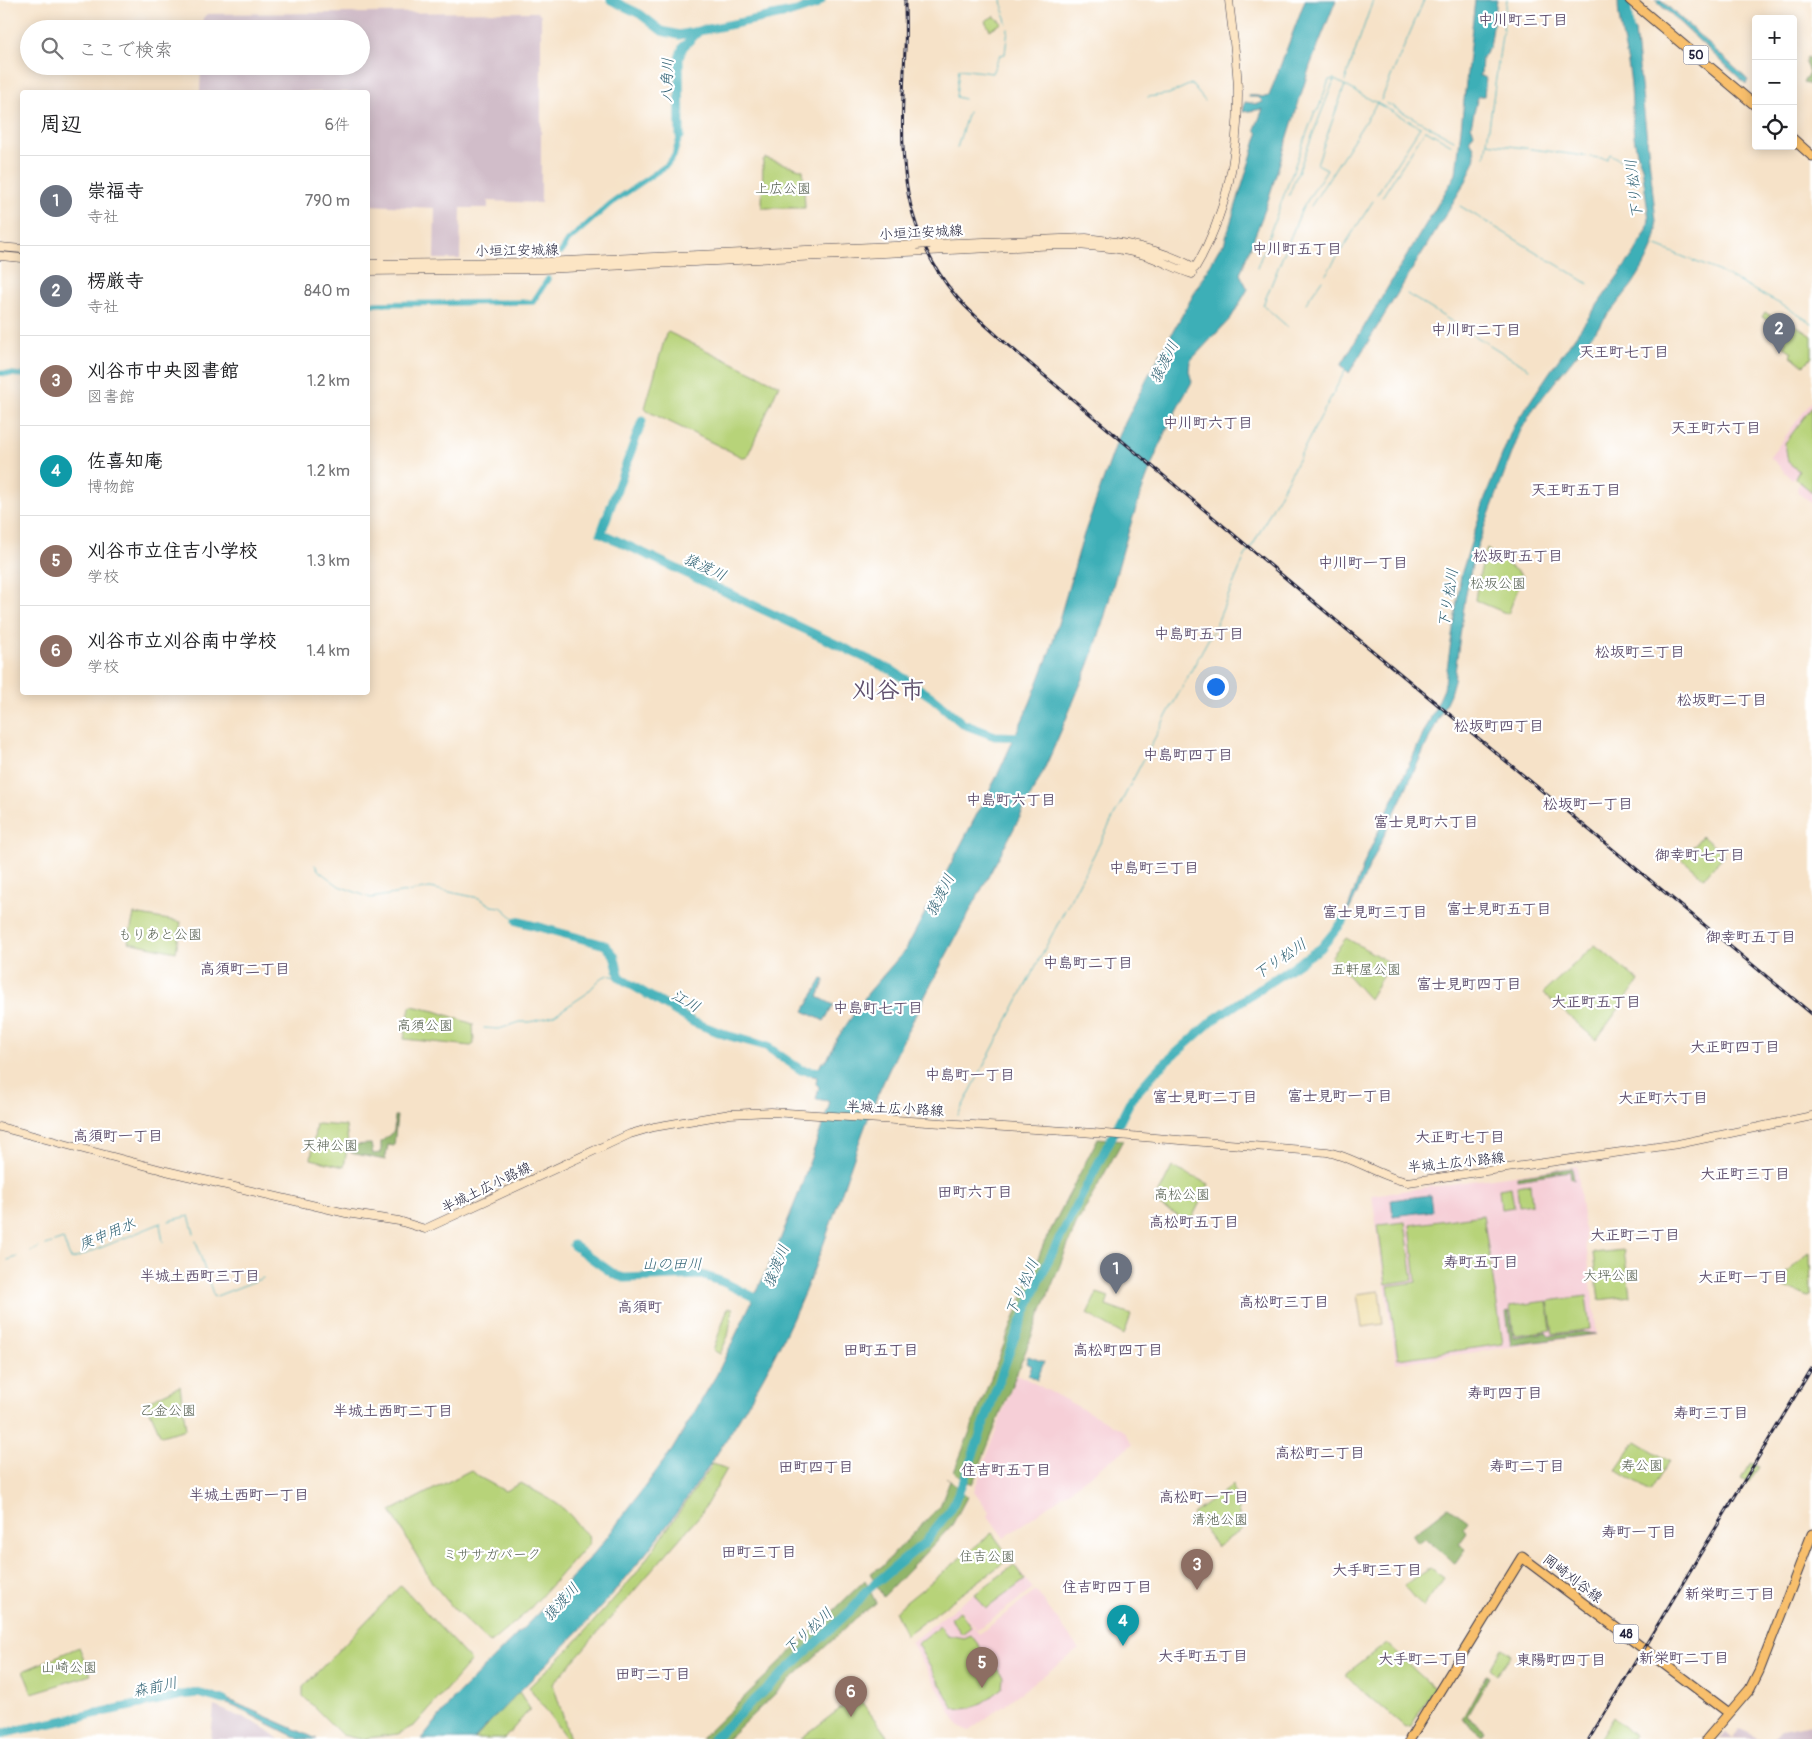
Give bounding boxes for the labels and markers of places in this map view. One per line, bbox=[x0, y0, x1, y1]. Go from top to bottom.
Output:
pin: 2 bbox=[1763, 313, 1795, 354]
pin: 1 bbox=[1100, 1253, 1132, 1294]
pin: 3 bbox=[1181, 1549, 1213, 1590]
pin: 4 bbox=[1107, 1605, 1139, 1646]
pin: 5 bbox=[966, 1647, 998, 1688]
pin: 6 bbox=[835, 1676, 867, 1717]

